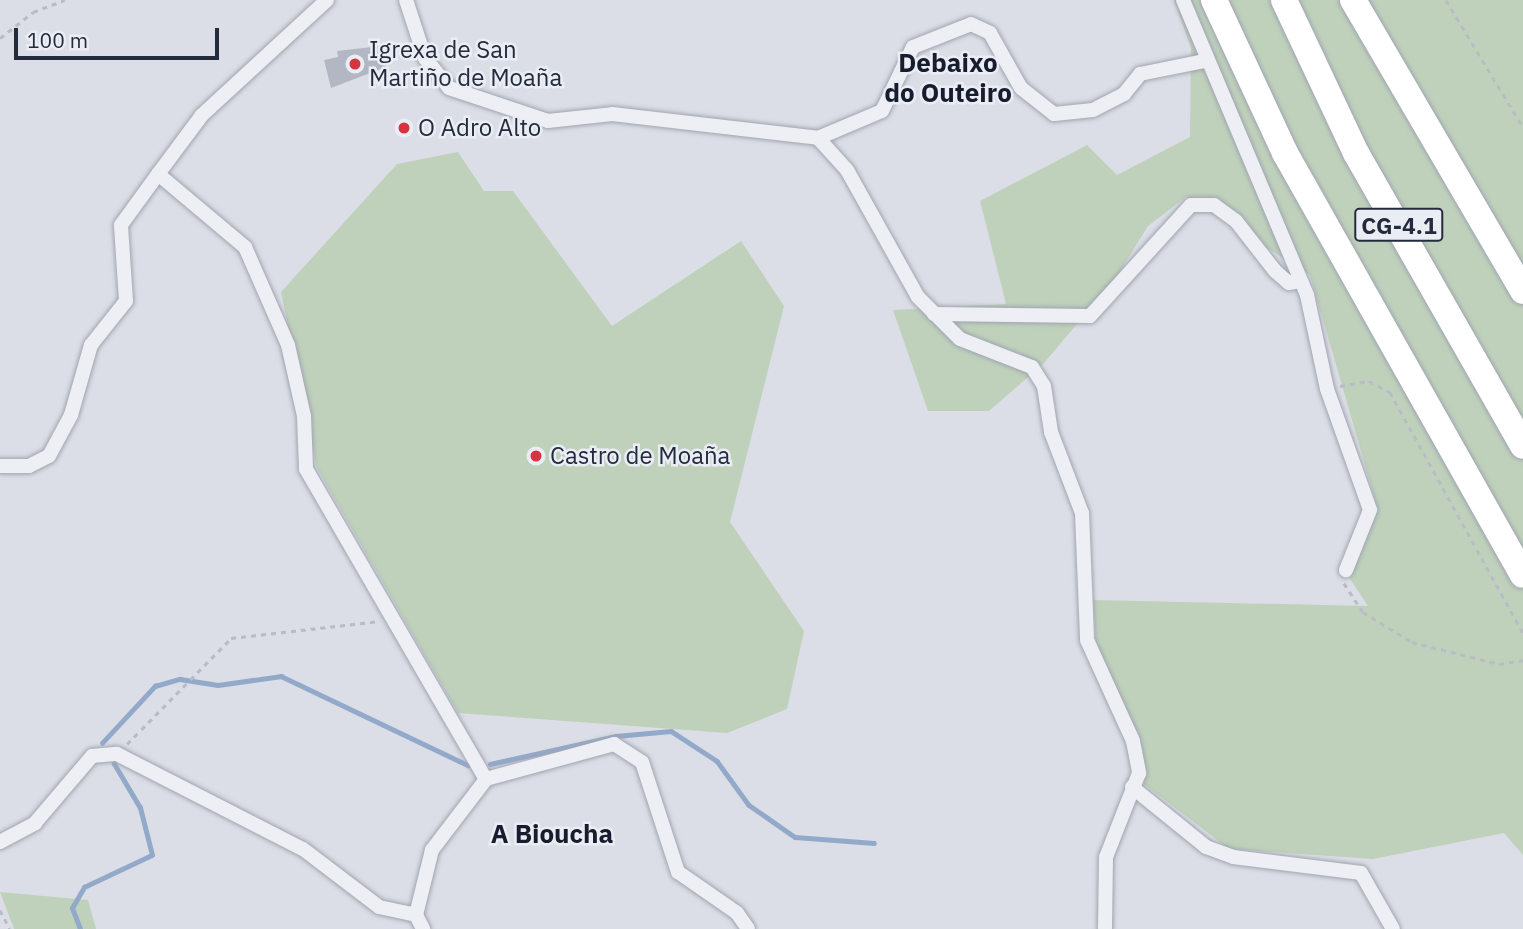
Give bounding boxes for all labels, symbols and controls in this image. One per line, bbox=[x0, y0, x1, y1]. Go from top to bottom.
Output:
scale bar bbox=[18, 14, 222, 58]
text: 100 m bbox=[27, 26, 88, 54]
place label: Igrexa de San Martiño de Moaña bbox=[369, 36, 562, 92]
district label: Debaixo do Outeiro bbox=[884, 47, 1012, 108]
marker: Igrexa de San Martiño de Moaña bbox=[347, 56, 363, 72]
place label: O Adro Alto bbox=[418, 114, 541, 142]
marker: O Adro Alto bbox=[396, 120, 412, 136]
road number: CG-4.1 bbox=[1354, 206, 1444, 244]
place label: Castro de Moaña bbox=[550, 442, 730, 470]
marker: Castro de Moaña bbox=[528, 448, 544, 464]
district label: A Bioucha bbox=[491, 818, 613, 850]

